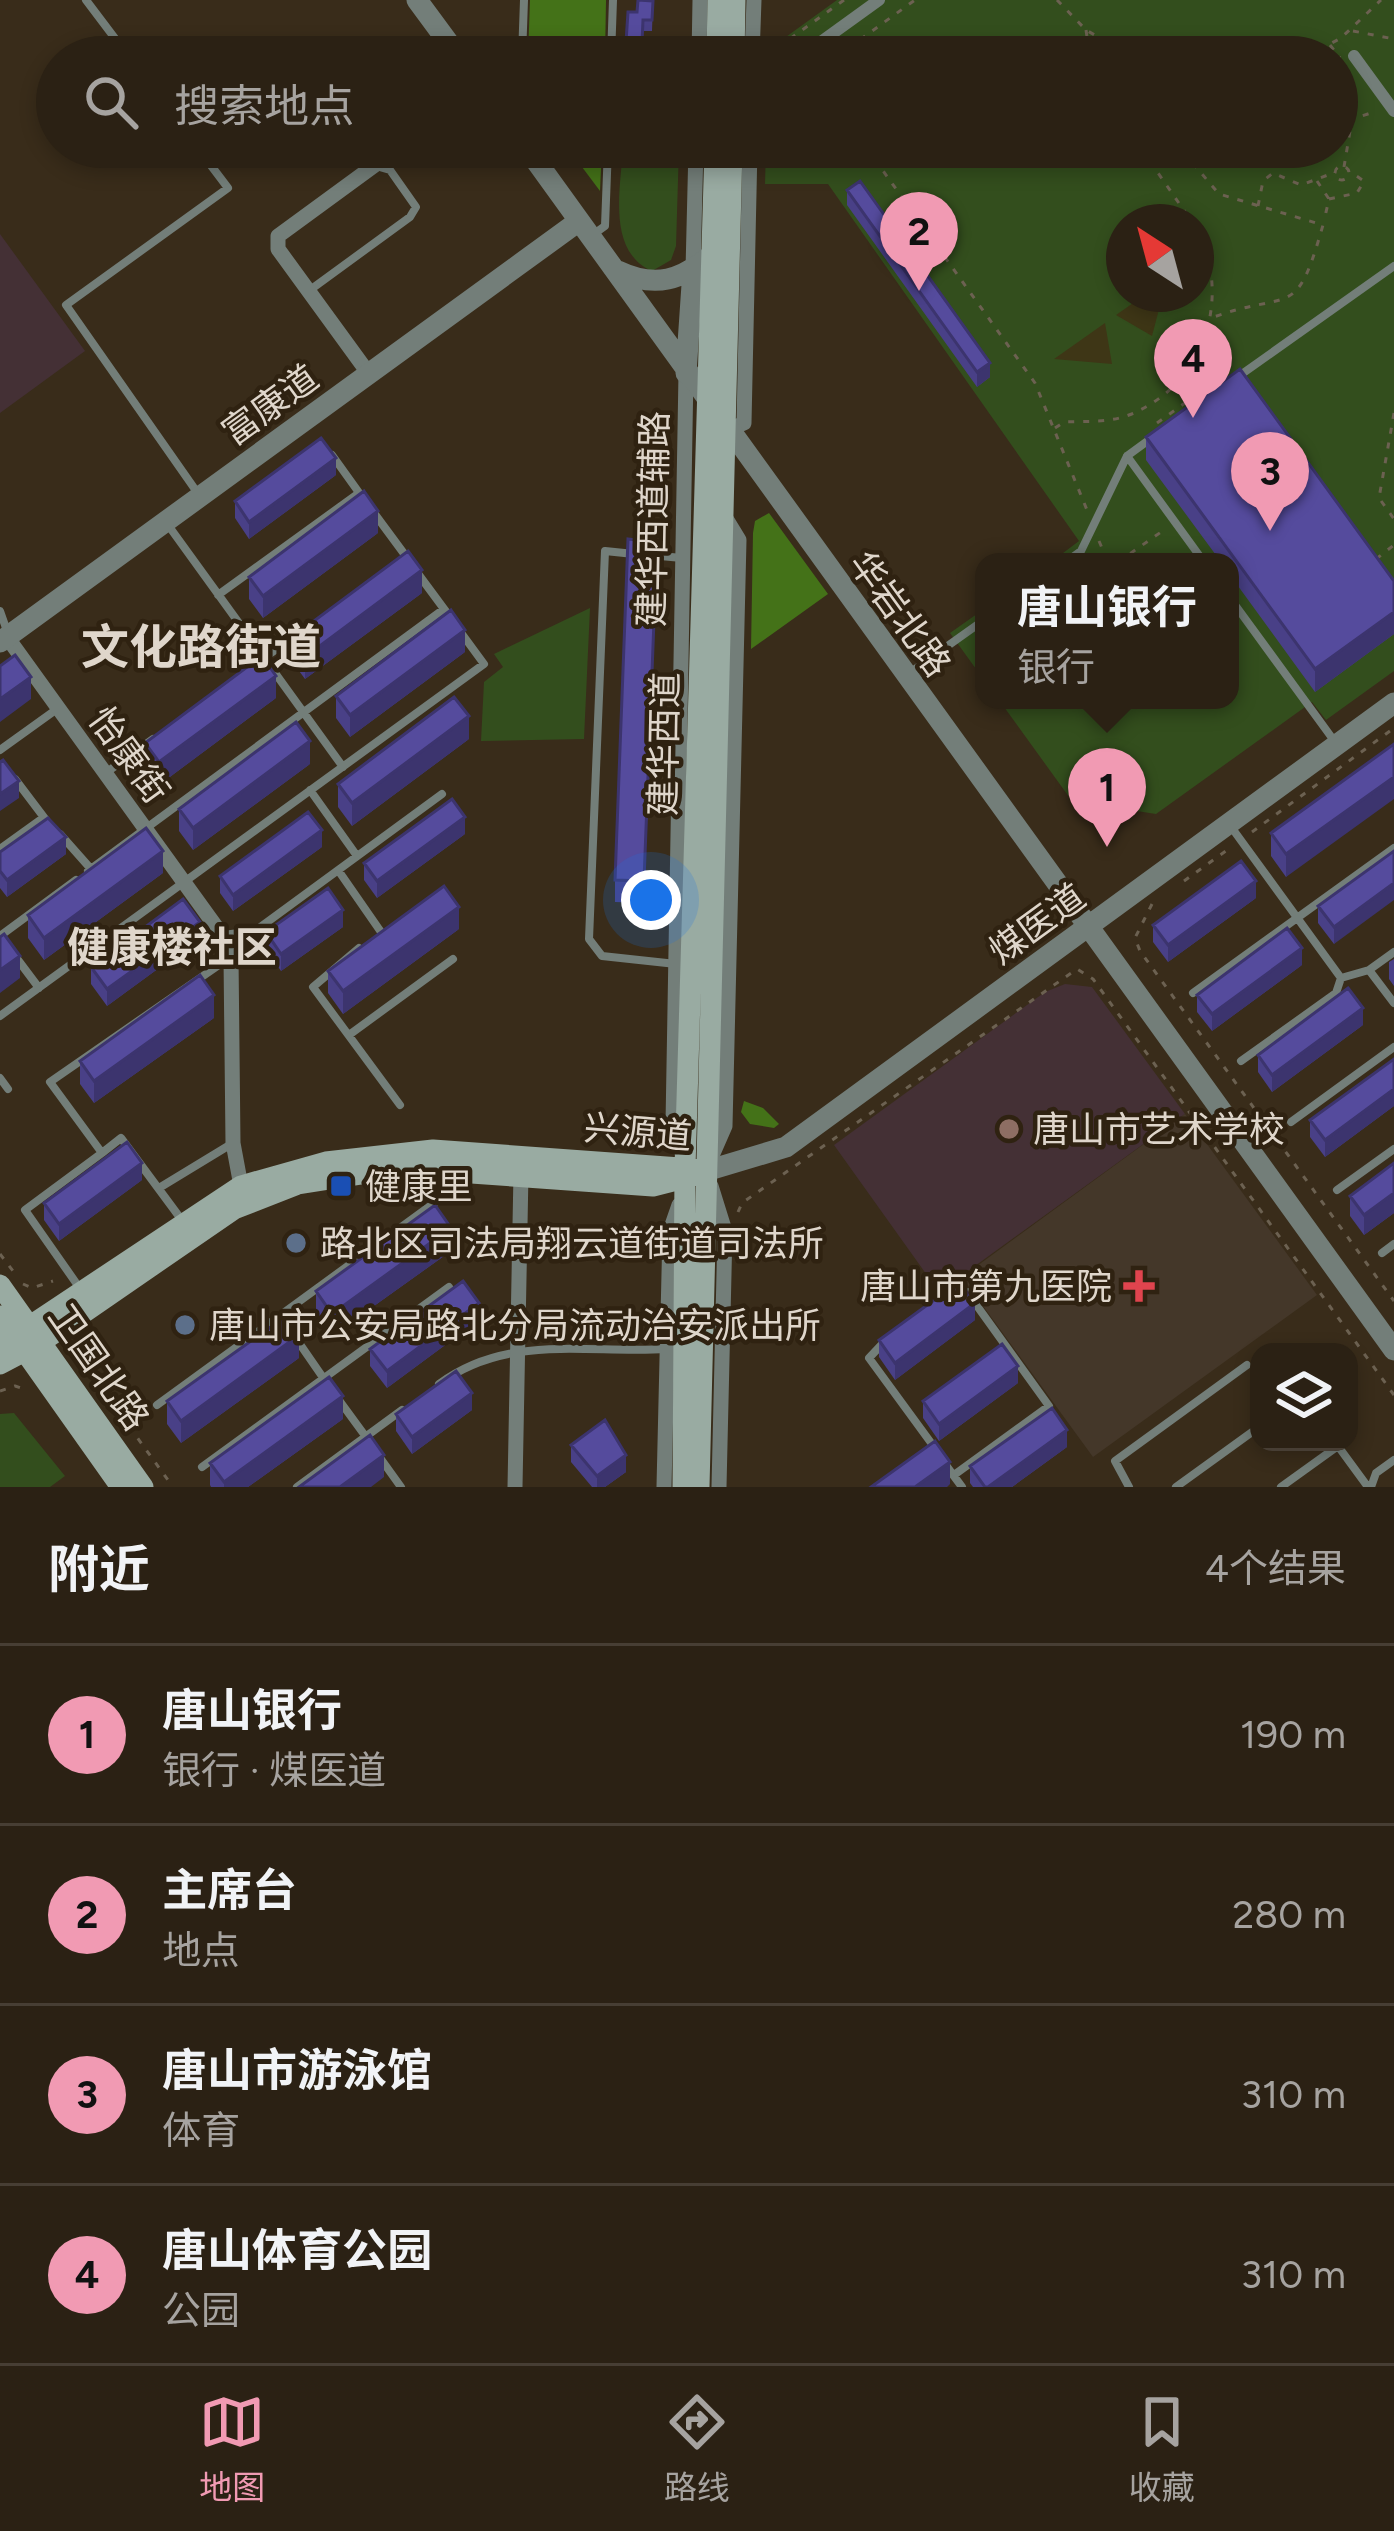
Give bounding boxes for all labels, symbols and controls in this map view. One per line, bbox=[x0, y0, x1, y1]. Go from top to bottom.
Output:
search box bbox=[36, 36, 1358, 168]
icon: search bbox=[78, 69, 144, 135]
text: 搜索地点 bbox=[174, 79, 354, 133]
pin: 2 bbox=[880, 192, 958, 291]
north arrow bbox=[1106, 204, 1214, 312]
pin: 4 bbox=[1154, 319, 1232, 418]
street label: 富康道 bbox=[214, 356, 326, 454]
street label: 建华西道辅路 bbox=[630, 411, 676, 627]
pin: 3 bbox=[1231, 432, 1309, 531]
street label: 华岩北路 bbox=[840, 543, 960, 685]
popup bbox=[975, 553, 1239, 709]
text: 唐山银行 bbox=[1017, 580, 1197, 634]
district label: 文化路街道 bbox=[81, 618, 321, 676]
text: 银行 bbox=[1017, 644, 1095, 691]
street label: 建华西道 bbox=[641, 672, 687, 816]
street label: 怡康街 bbox=[80, 699, 178, 811]
pin: 1 bbox=[1068, 748, 1146, 847]
your location bbox=[621, 870, 681, 930]
street label: 煤医道 bbox=[981, 875, 1093, 973]
district label: 健康楼社区 bbox=[67, 922, 277, 973]
street label: 兴源道 bbox=[582, 1106, 694, 1158]
place label: 唐山市艺术学校 bbox=[1033, 1108, 1285, 1151]
marker: 唐山市艺术学校 bbox=[996, 1116, 1022, 1142]
place label: 健康里 bbox=[365, 1165, 473, 1208]
marker: 健康里 bbox=[328, 1173, 354, 1199]
place label: 路北区司法局翔云道街道司法所 bbox=[320, 1222, 824, 1265]
marker: 路北区司法局翔云道街道司法所 bbox=[283, 1230, 309, 1256]
place label: 唐山市第九医院 bbox=[860, 1265, 1112, 1308]
marker: 唐山市第九医院 bbox=[1123, 1270, 1155, 1302]
street label: 卫国北路 bbox=[40, 1296, 158, 1438]
place label: 唐山市公安局路北分局流动治安派出所 bbox=[209, 1304, 821, 1347]
marker: 唐山市公安局路北分局流动治安派出所 bbox=[172, 1312, 198, 1338]
map controls bbox=[1250, 1343, 1358, 1451]
button: layers bbox=[1250, 1343, 1358, 1451]
text: 附近 bbox=[48, 1539, 150, 1600]
text: 4个结果 bbox=[1205, 1545, 1346, 1592]
text: 唐山银行 bbox=[162, 1683, 342, 1737]
text: 1 bbox=[79, 1711, 95, 1758]
text: 190 m bbox=[1240, 1711, 1346, 1758]
text: 银行 · 煤医道 bbox=[162, 1747, 386, 1794]
text: 主席台 bbox=[162, 1863, 297, 1917]
text: 2 bbox=[76, 1891, 98, 1938]
text: 280 m bbox=[1232, 1891, 1346, 1938]
text: 地点 bbox=[162, 1927, 240, 1974]
text: 唐山市游泳馆 bbox=[162, 2043, 432, 2097]
text: 3 bbox=[76, 2071, 98, 2118]
text: 310 m bbox=[1241, 2071, 1346, 2118]
text: 体育 bbox=[162, 2107, 240, 2154]
text: 唐山体育公园 bbox=[162, 2223, 432, 2277]
text: 4 bbox=[75, 2251, 99, 2298]
text: 310 m bbox=[1241, 2251, 1346, 2298]
text: 公园 bbox=[162, 2287, 240, 2334]
tab: 地图 bbox=[199, 2389, 265, 2509]
tab: 路线 bbox=[664, 2389, 730, 2509]
tab: 收藏 bbox=[1129, 2389, 1195, 2509]

